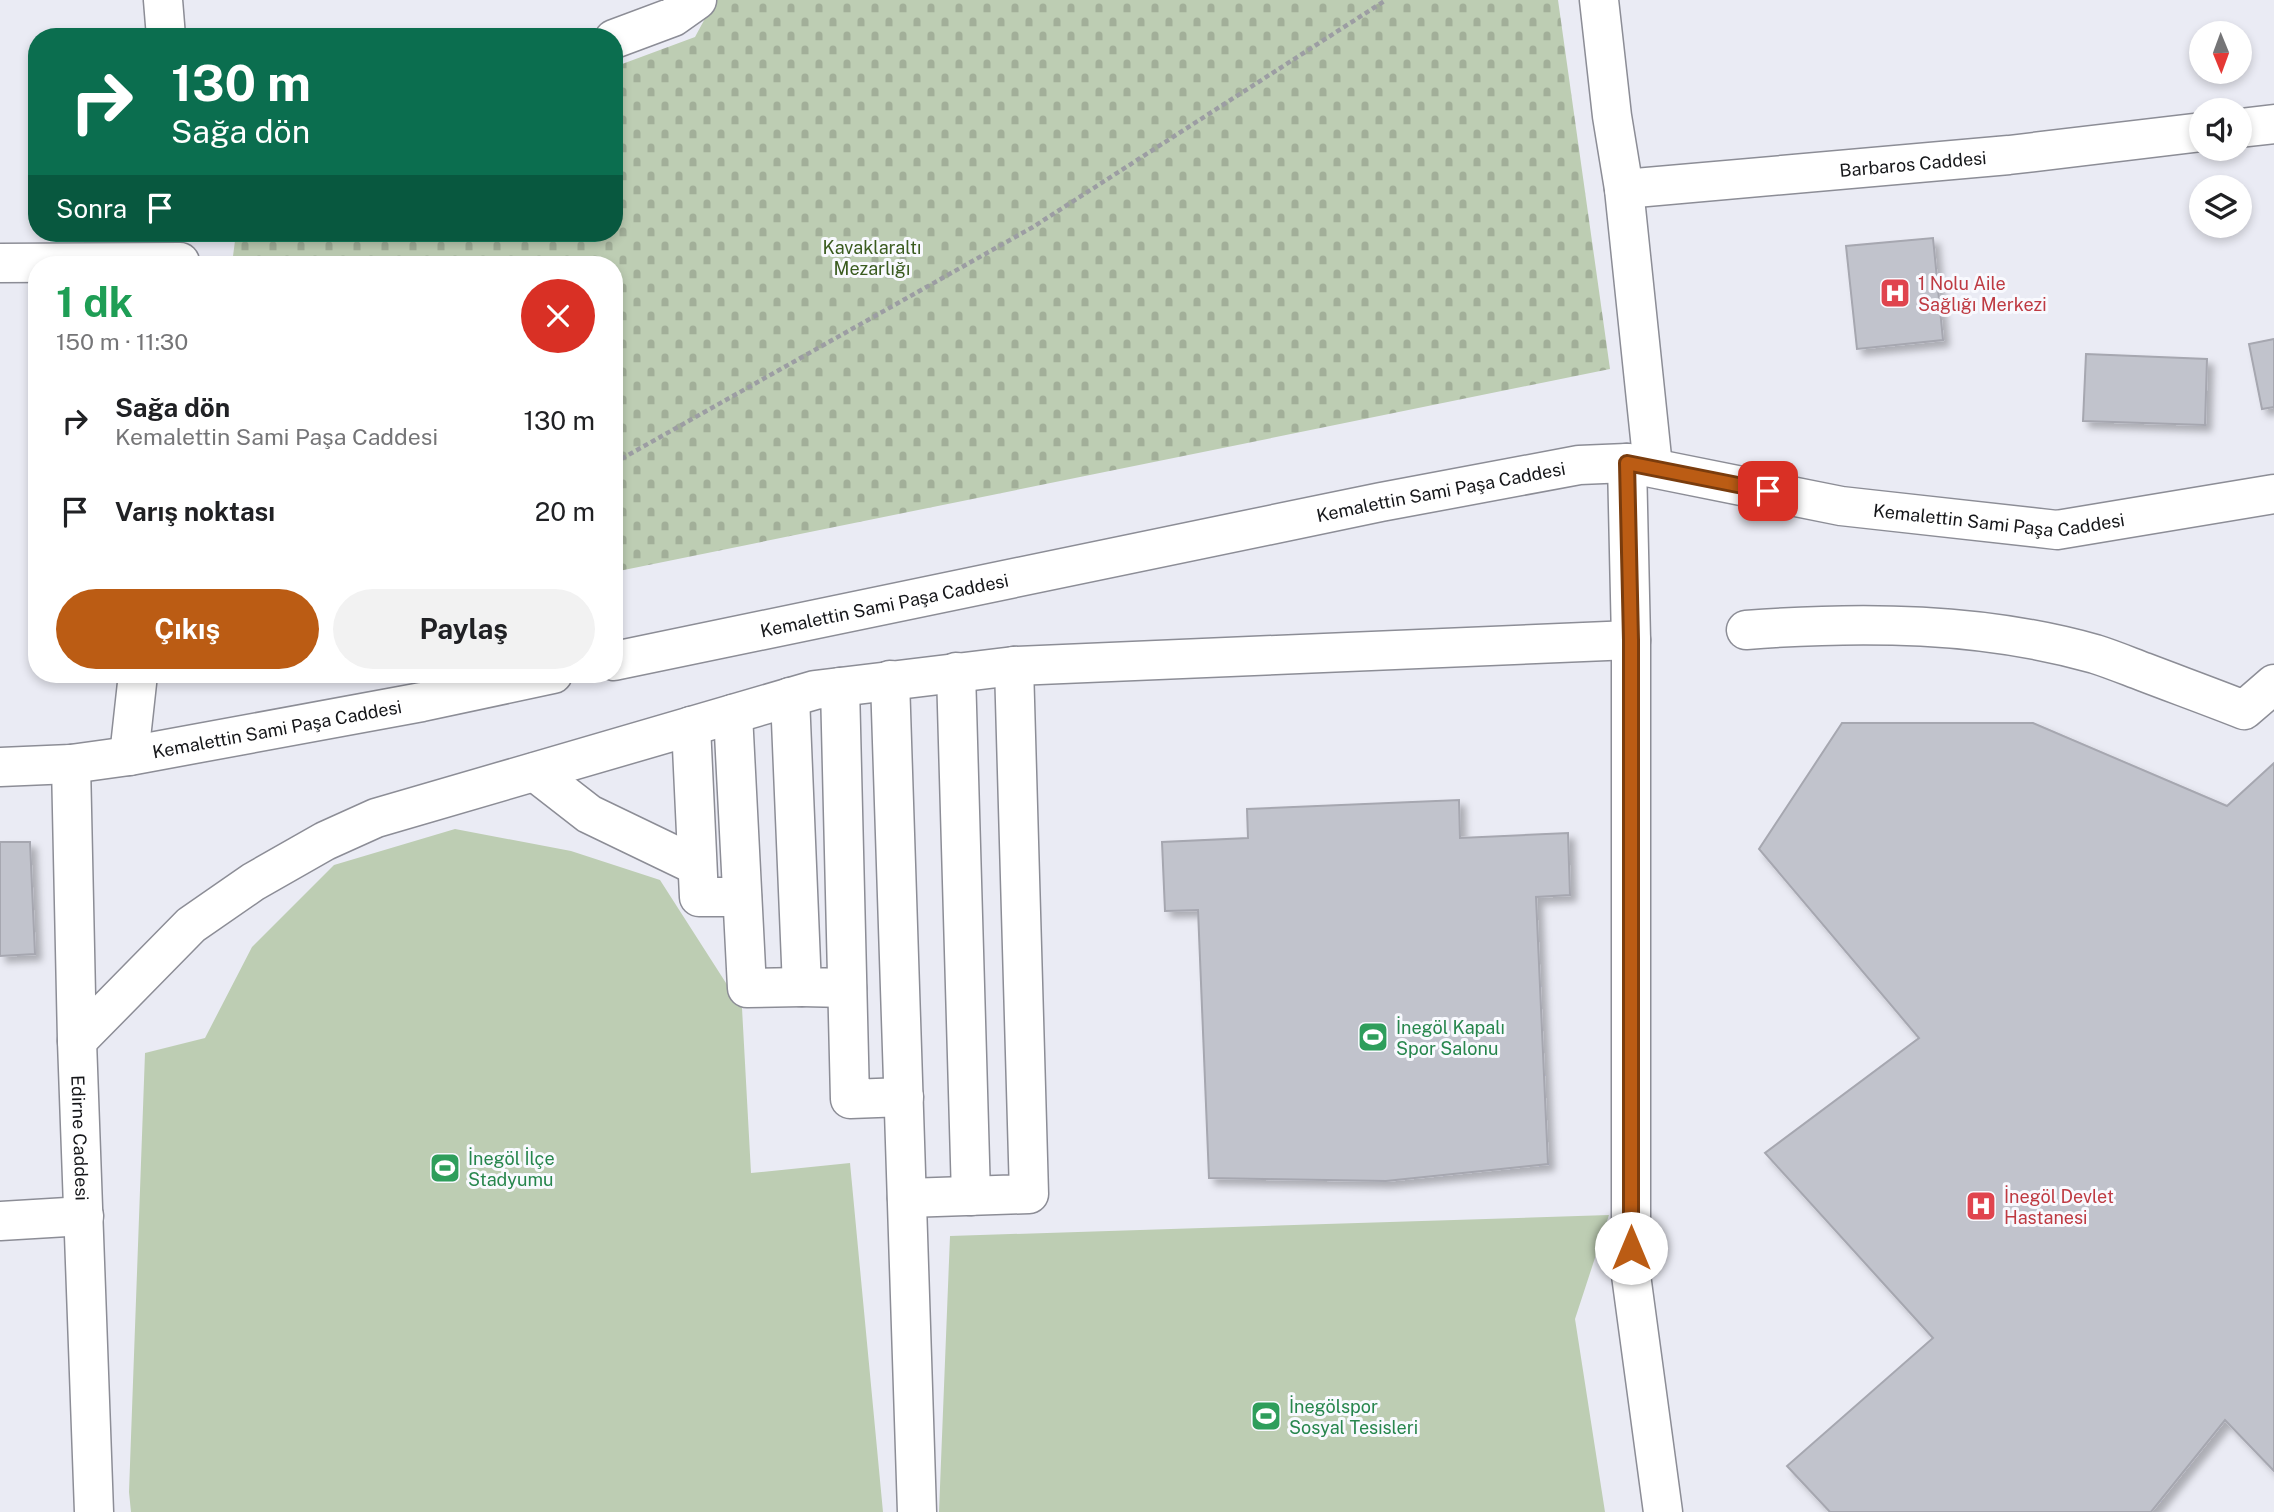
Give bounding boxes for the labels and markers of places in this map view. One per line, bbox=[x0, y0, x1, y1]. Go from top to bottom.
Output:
place label: 1 Nolu Aile Sağlığı Merkezi bbox=[1918, 273, 2047, 315]
hospital icon: 1 Nolu Aile Sağlığı Merkezi bbox=[1878, 276, 1912, 310]
pin bbox=[1738, 461, 1798, 521]
place label: İnegöl Kapalı Spor Salonu bbox=[1396, 1016, 1505, 1059]
sports icon: İnegöl Kapalı Spor Salonu bbox=[1356, 1020, 1390, 1054]
place label: İnegöl İlçe Stadyumu bbox=[468, 1147, 555, 1190]
sports icon: İnegöl İlçe Stadyumu bbox=[428, 1151, 462, 1185]
place label: İnegöl Devlet Hastanesi bbox=[2004, 1185, 2114, 1228]
hospital icon: İnegöl Devlet Hastanesi bbox=[1964, 1189, 1998, 1223]
place label: İnegölspor Sosyal Tesisleri bbox=[1289, 1395, 1418, 1438]
sports icon: İnegölspor Sosyal Tesisleri bbox=[1249, 1399, 1283, 1433]

